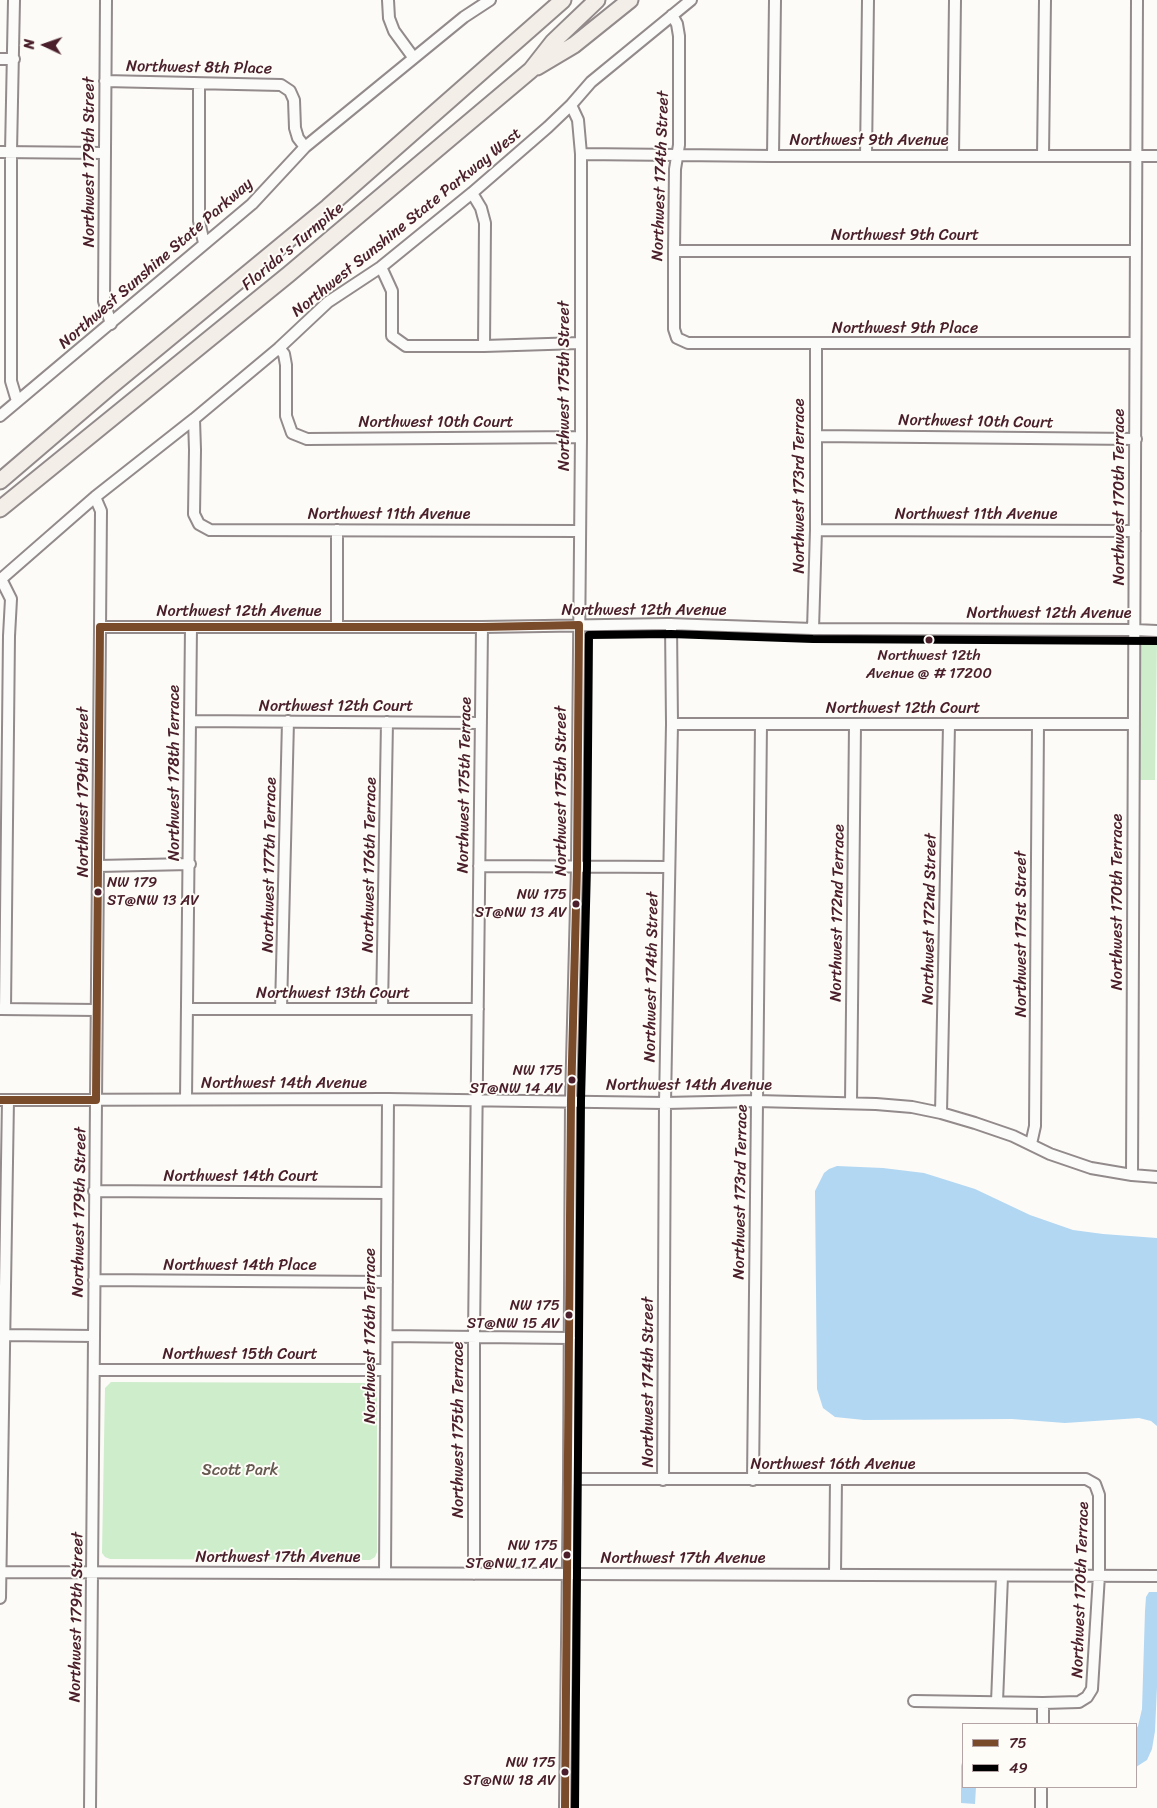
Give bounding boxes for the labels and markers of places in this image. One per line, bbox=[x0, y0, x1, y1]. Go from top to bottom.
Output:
marker: Northwest 12th Avenue @ # 17200 bbox=[924, 635, 934, 645]
place label: Northwest 12th Avenue @ # 17200 bbox=[866, 647, 992, 682]
place label: NW 179 ST@NW 13 AV bbox=[107, 874, 199, 909]
place label: NW 175 ST@NW 13 AV bbox=[475, 886, 567, 921]
marker: NW 179 ST@NW 13 AV bbox=[93, 887, 103, 897]
marker: NW 175 ST@NW 13 AV bbox=[571, 899, 581, 909]
place label: NW 175 ST@NW 14 AV bbox=[470, 1062, 563, 1097]
marker: NW 175 ST@NW 14 AV bbox=[567, 1075, 577, 1085]
place label: NW 175 ST@NW 15 AV bbox=[467, 1297, 560, 1332]
marker: NW 175 ST@NW 15 AV bbox=[564, 1310, 574, 1320]
place label: NW 175 ST@NW 17 AV bbox=[465, 1537, 558, 1572]
marker: NW 175 ST@NW 17 AV bbox=[562, 1550, 572, 1560]
place label: NW 175 ST@NW 18 AV bbox=[463, 1754, 556, 1789]
marker: NW 175 ST@NW 18 AV bbox=[560, 1767, 570, 1777]

